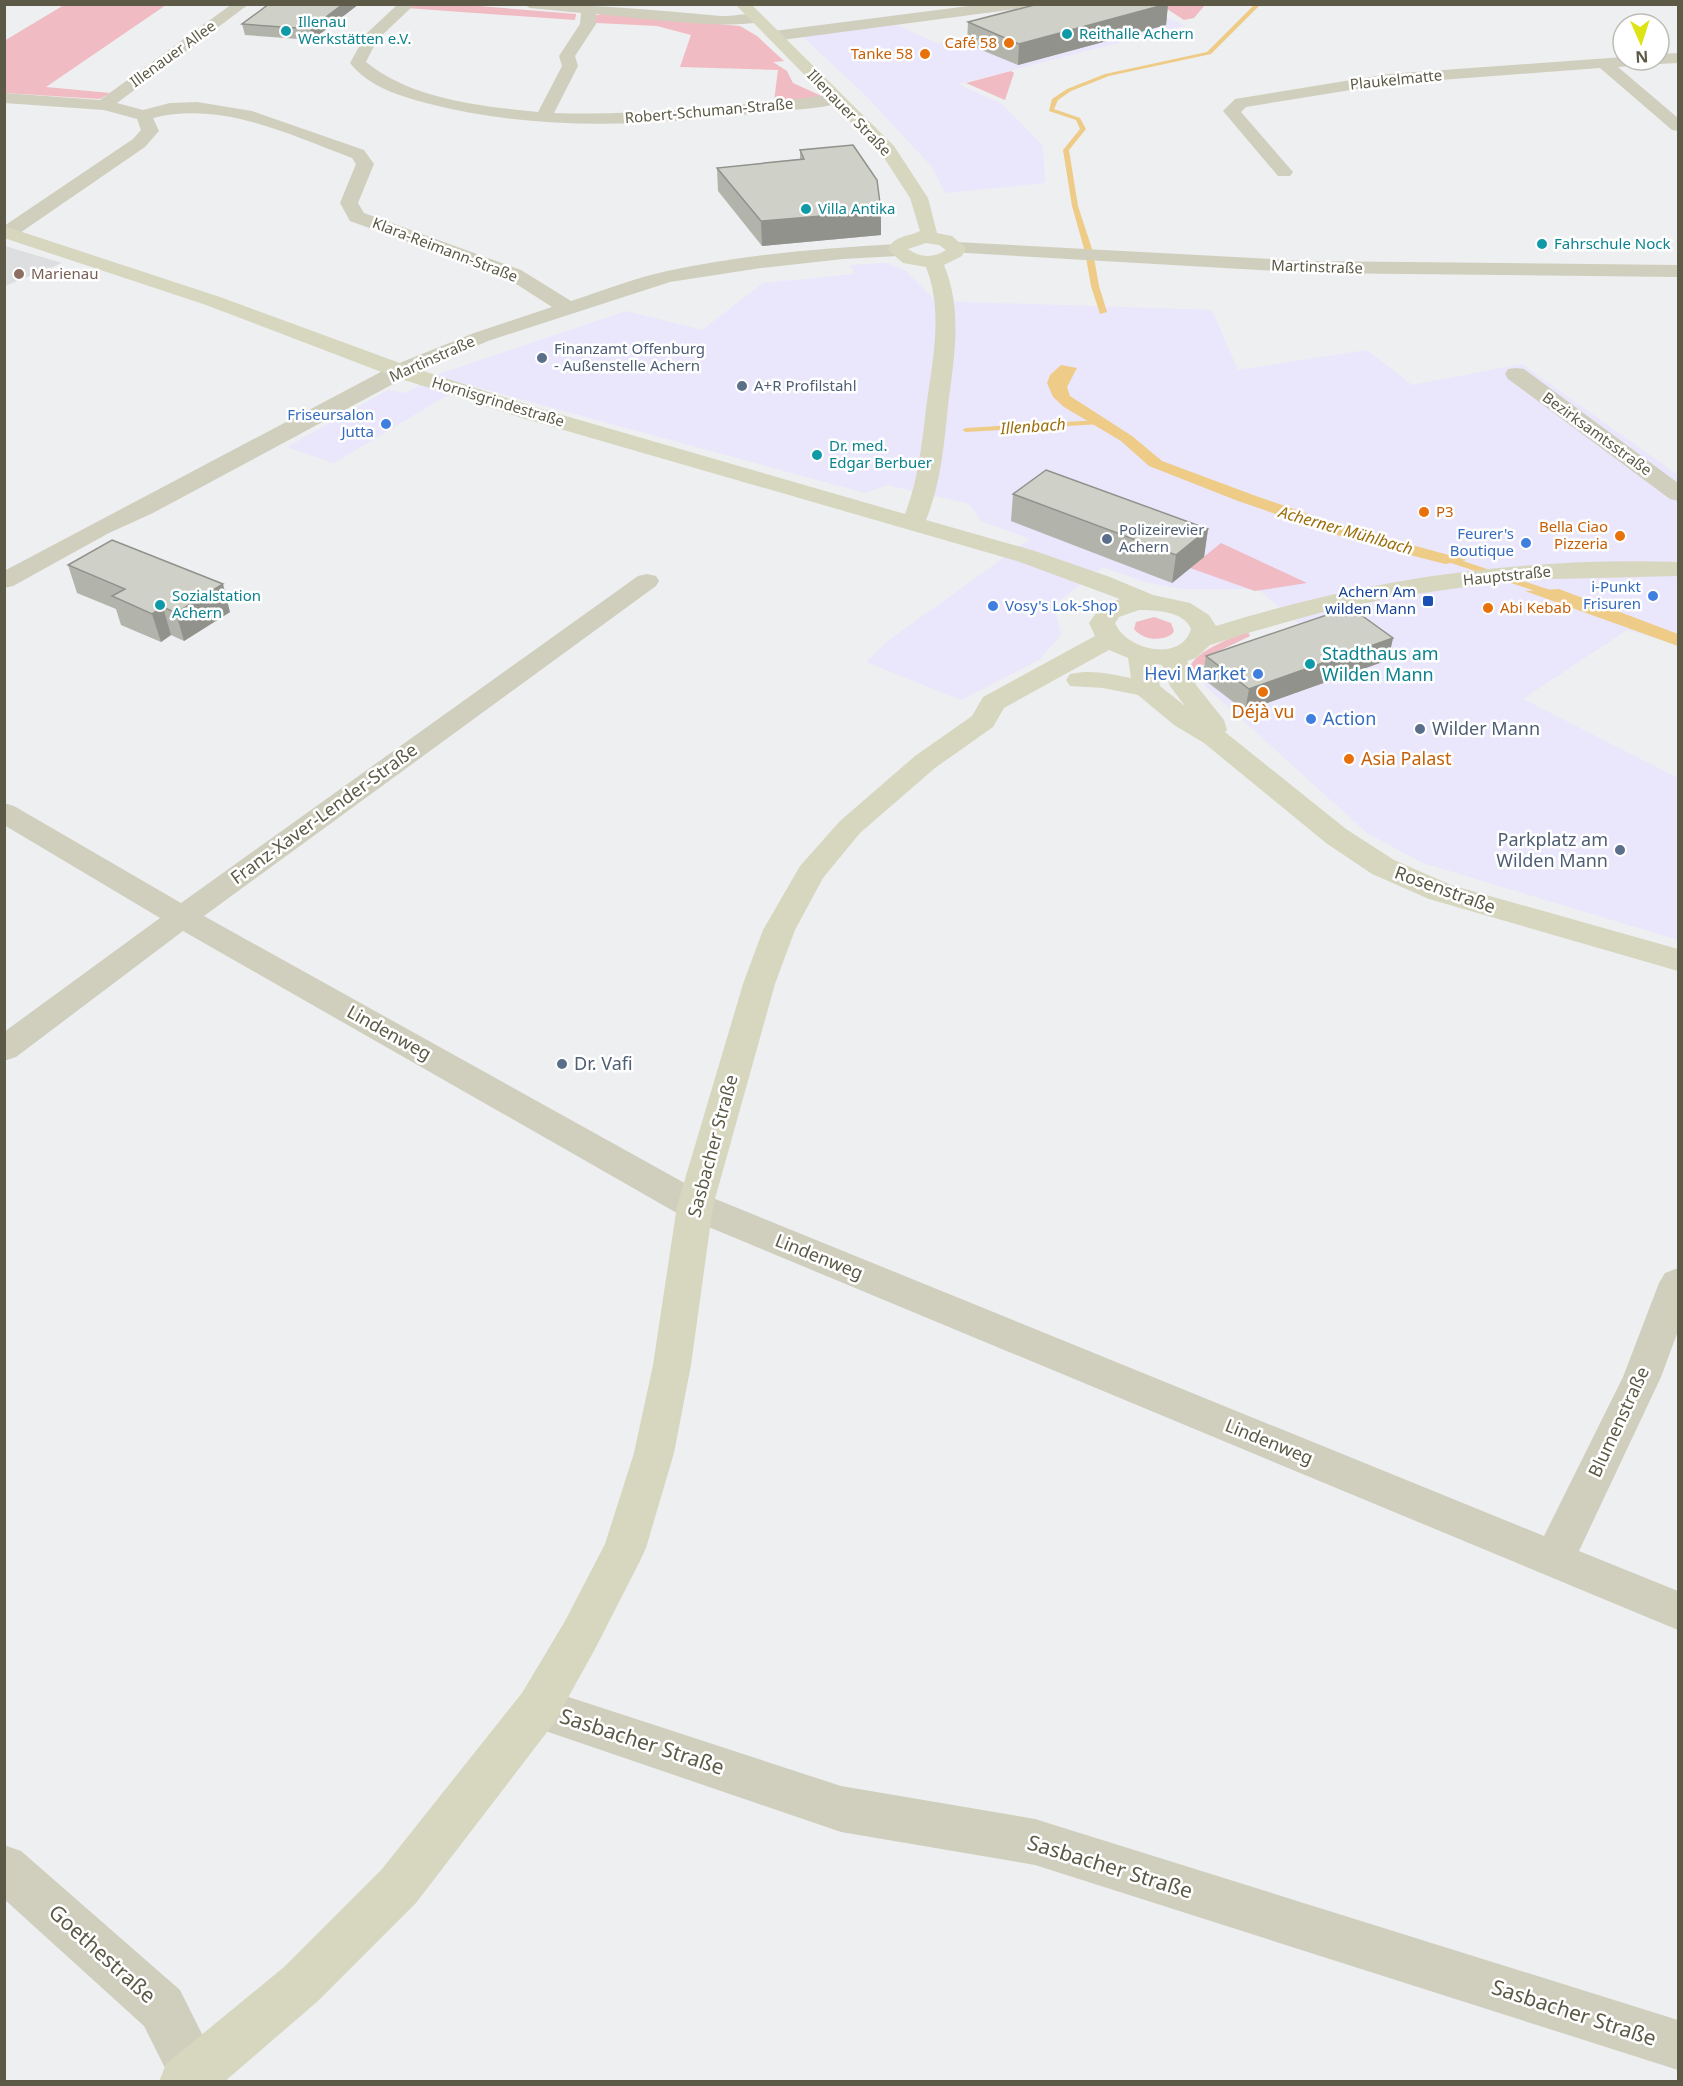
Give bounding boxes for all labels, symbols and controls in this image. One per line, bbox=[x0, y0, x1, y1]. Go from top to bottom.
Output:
place label: Illenau Werkstätten e.V. bbox=[298, 11, 412, 48]
north arrow bbox=[1611, 12, 1671, 72]
street label: Illenauer Allee bbox=[126, 15, 219, 91]
place label: Reithalle Achern bbox=[1079, 23, 1194, 43]
marker: Illenau Werkstätten e.V. bbox=[279, 24, 293, 38]
marker: Reithalle Achern bbox=[1060, 27, 1074, 41]
place label: Café 58 bbox=[944, 32, 997, 52]
marker: Café 58 bbox=[1002, 36, 1016, 50]
place label: Tanke 58 bbox=[851, 43, 913, 63]
text: N bbox=[1635, 46, 1649, 68]
marker: Tanke 58 bbox=[918, 47, 932, 61]
street label: Plaukelmatte bbox=[1349, 64, 1443, 94]
street label: Illenauer Straße bbox=[803, 65, 896, 160]
street label: Robert-Schuman-Straße bbox=[624, 93, 794, 127]
place label: Villa Antika bbox=[818, 198, 896, 218]
marker: Villa Antika bbox=[799, 202, 813, 216]
street label: Klara-Reimann-Straße bbox=[370, 212, 521, 286]
place label: Fahrschule Nock bbox=[1554, 233, 1671, 253]
marker: Fahrschule Nock bbox=[1535, 237, 1549, 251]
street label: Martinstraße bbox=[1271, 254, 1363, 278]
place label: Marienau bbox=[31, 263, 99, 283]
marker: Marienau bbox=[12, 267, 26, 281]
street label: Martinstraße bbox=[386, 330, 478, 386]
place label: Finanzamt Offenburg - Außenstelle Achern bbox=[554, 338, 705, 375]
marker: Finanzamt Offenburg - Außenstelle Achern bbox=[535, 351, 549, 365]
street label: Hornisgrindestraße bbox=[429, 371, 567, 431]
place label: A+R Profilstahl bbox=[754, 375, 857, 395]
marker: A+R Profilstahl bbox=[735, 379, 749, 393]
street label: Bezirksamtsstraße bbox=[1539, 387, 1656, 480]
place label: Friseursalon Jutta bbox=[287, 404, 374, 441]
water label: Illenbach bbox=[999, 413, 1066, 439]
marker: Friseursalon Jutta bbox=[379, 417, 393, 431]
place label: Dr. med. Edgar Berbuer bbox=[829, 435, 932, 472]
marker: Dr. med. Edgar Berbuer bbox=[810, 448, 824, 462]
water label: Acherner Mühlbach bbox=[1275, 500, 1416, 560]
place label: P3 bbox=[1436, 501, 1454, 521]
marker: P3 bbox=[1417, 505, 1431, 519]
place label: Bella Ciao Pizzeria bbox=[1539, 516, 1608, 553]
place label: Polizeirevier Achern bbox=[1119, 519, 1204, 556]
place label: Feurer's Boutique bbox=[1450, 523, 1514, 560]
marker: Bella Ciao Pizzeria bbox=[1613, 529, 1627, 543]
marker: Polizeirevier Achern bbox=[1100, 532, 1114, 546]
marker: Feurer's Boutique bbox=[1519, 536, 1533, 550]
street label: Hauptstraße bbox=[1462, 560, 1552, 590]
place label: i-Punkt Frisuren bbox=[1583, 576, 1642, 613]
place label: Achern Am wilden Mann bbox=[1325, 581, 1416, 618]
place label: Sozialstation Achern bbox=[172, 585, 261, 622]
marker: i-Punkt Frisuren bbox=[1646, 589, 1660, 603]
marker: Achern Am wilden Mann bbox=[1421, 594, 1435, 608]
place label: Vosy's Lok-Shop bbox=[1005, 595, 1118, 615]
place label: Abi Kebab bbox=[1500, 597, 1571, 617]
marker: Sozialstation Achern bbox=[153, 598, 167, 612]
marker: Vosy's Lok-Shop bbox=[986, 599, 1000, 613]
marker: Abi Kebab bbox=[1481, 601, 1495, 615]
place label: Stadthaus am Wilden Mann bbox=[1322, 641, 1439, 686]
marker: Stadthaus am Wilden Mann bbox=[1303, 657, 1317, 671]
place label: Hevi Market bbox=[1144, 661, 1247, 685]
marker: Hevi Market bbox=[1251, 667, 1265, 681]
marker: Déjà vu bbox=[1256, 685, 1270, 699]
place label: Déjà vu bbox=[1232, 699, 1294, 723]
place label: Action bbox=[1323, 706, 1376, 730]
marker: Action bbox=[1304, 712, 1318, 726]
place label: Wilder Mann bbox=[1432, 716, 1540, 740]
marker: Wilder Mann bbox=[1413, 722, 1427, 736]
street label: Franz-Xaver-Lender-Straße bbox=[225, 737, 422, 889]
place label: Asia Palast bbox=[1361, 746, 1452, 770]
marker: Asia Palast bbox=[1342, 752, 1356, 766]
place label: Parkplatz am Wilden Mann bbox=[1496, 827, 1608, 872]
marker: Parkplatz am Wilden Mann bbox=[1613, 843, 1627, 857]
street label: Rosenstraße bbox=[1392, 860, 1499, 918]
street label: Lindenweg bbox=[343, 999, 436, 1065]
place label: Dr. Vafi bbox=[574, 1051, 633, 1075]
marker: Dr. Vafi bbox=[555, 1057, 569, 1071]
street label: Sasbacher Straße bbox=[681, 1072, 743, 1220]
street label: Lindenweg bbox=[772, 1228, 867, 1285]
street label: Blumenstraße bbox=[1582, 1362, 1654, 1481]
street label: Lindenweg bbox=[1222, 1413, 1317, 1470]
street label: Sasbacher Straße bbox=[557, 1701, 728, 1781]
street label: Sasbacher Straße bbox=[1024, 1828, 1196, 1904]
street label: Goethestraße bbox=[43, 1898, 162, 2009]
street label: Sasbacher Straße bbox=[1489, 1972, 1660, 2052]

